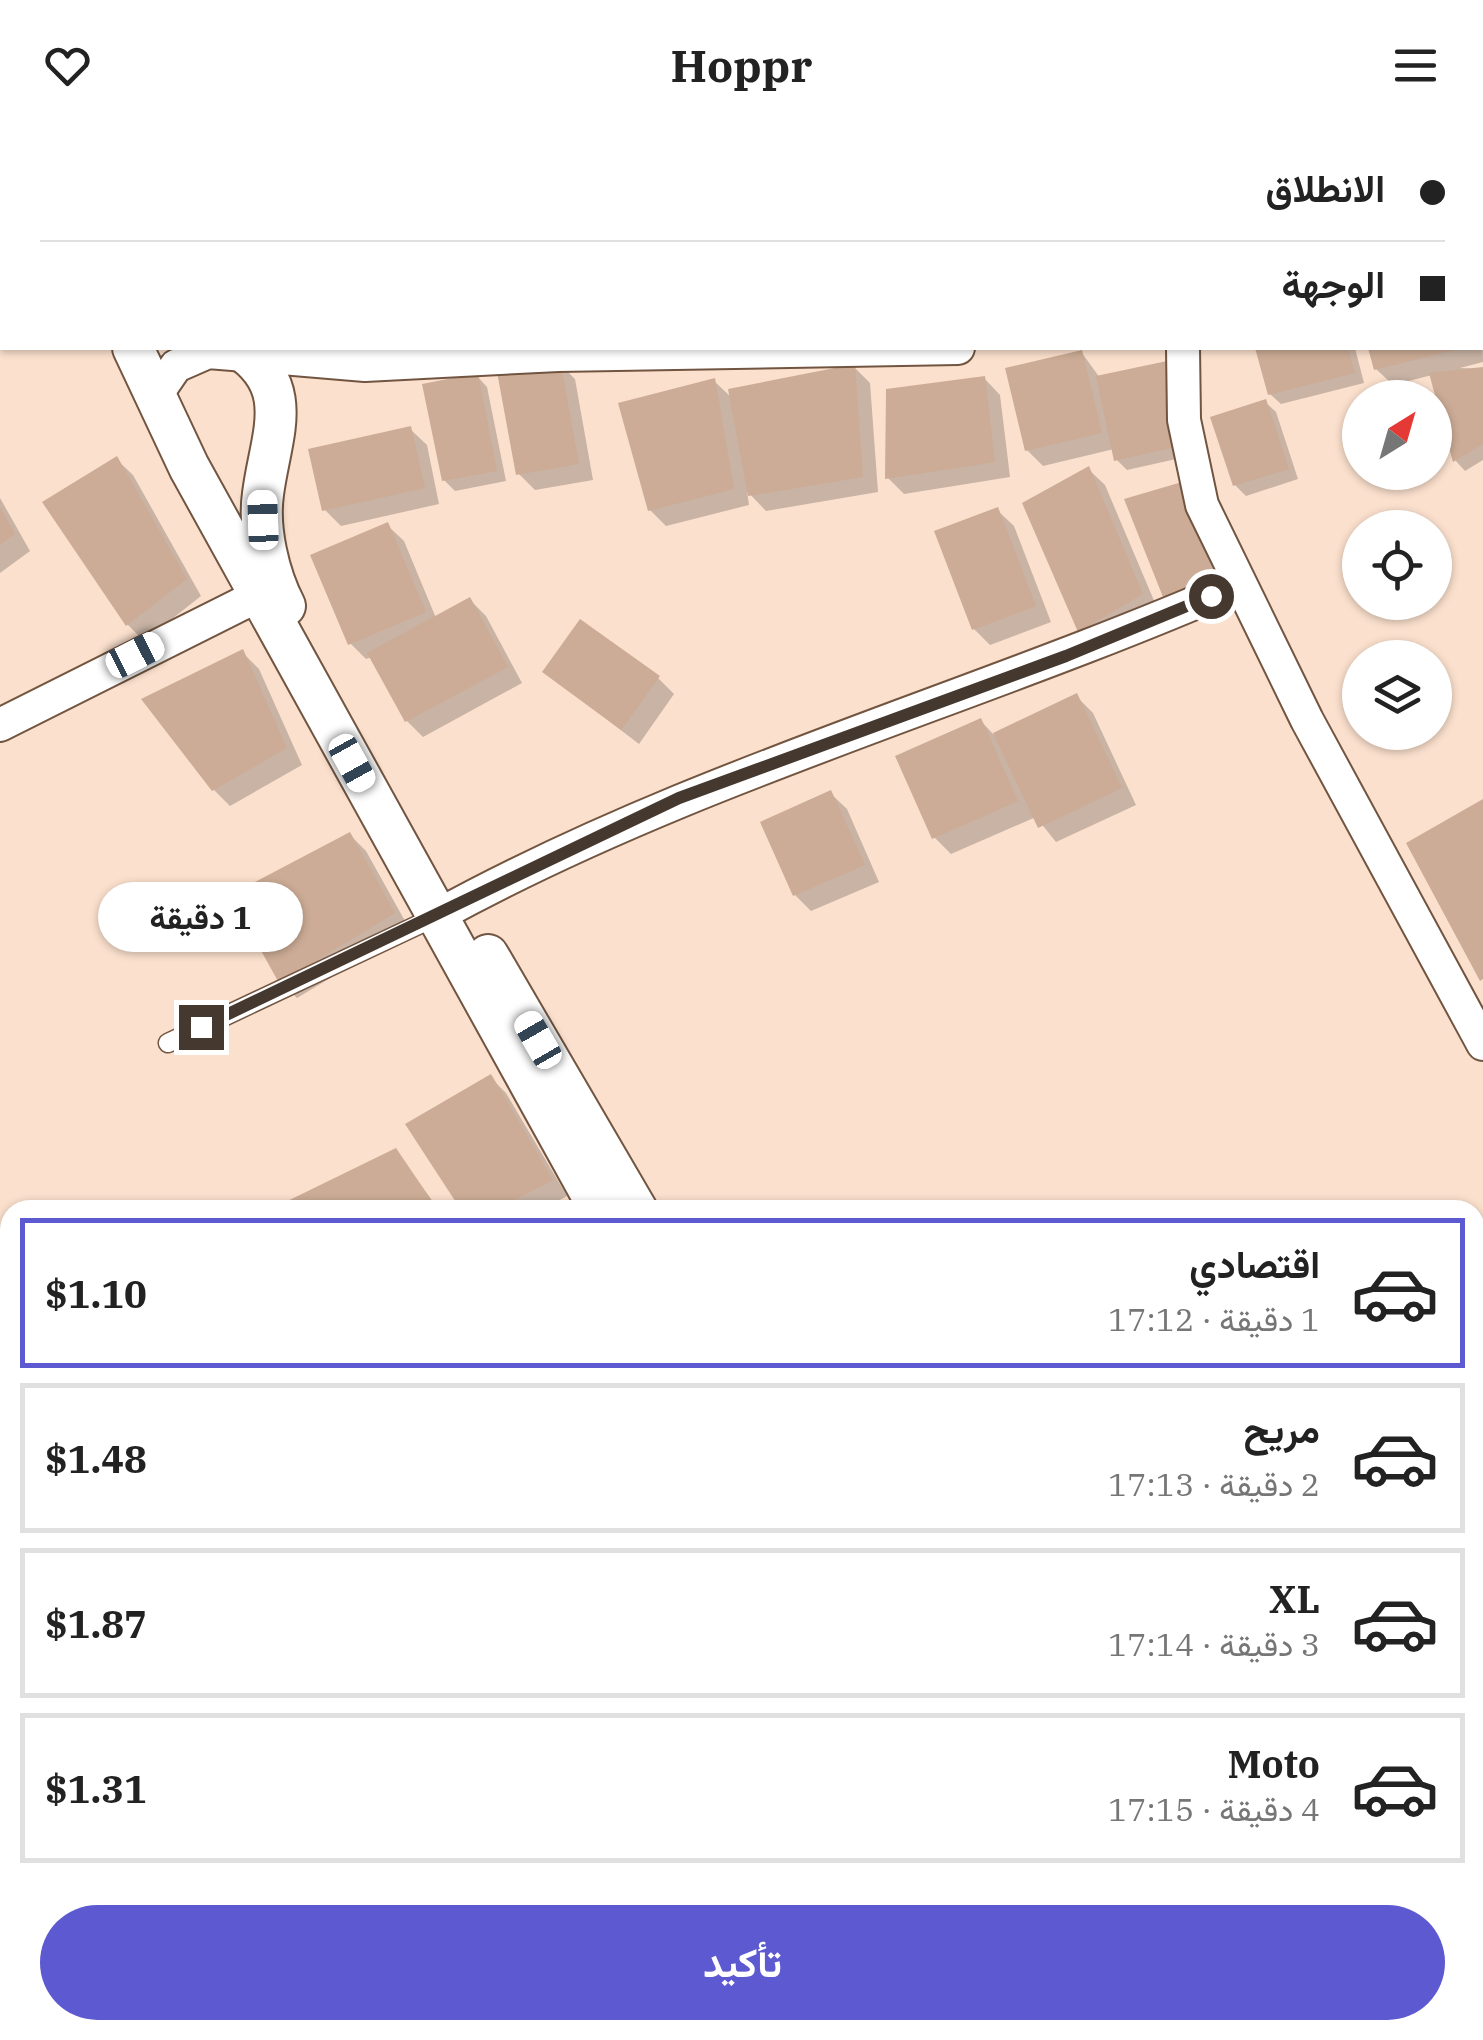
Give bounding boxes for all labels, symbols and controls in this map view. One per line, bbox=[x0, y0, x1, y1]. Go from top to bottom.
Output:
text: Hoppr bbox=[671, 36, 812, 94]
icon: heart bbox=[40, 38, 95, 93]
icon: menu bbox=[1388, 38, 1443, 93]
text: الانطلاق bbox=[1266, 163, 1385, 212]
text: الوجهة bbox=[1282, 259, 1385, 308]
north arrow bbox=[1342, 380, 1452, 490]
map controls bbox=[1342, 380, 1452, 750]
car bbox=[247, 489, 279, 551]
button: locate bbox=[1342, 510, 1452, 620]
route start bbox=[1189, 574, 1234, 619]
car bbox=[101, 628, 169, 682]
button: layers bbox=[1342, 640, 1452, 750]
car bbox=[324, 729, 380, 797]
callout: 1 دقيقة bbox=[99, 882, 304, 952]
text: 1 دقيقة bbox=[149, 896, 252, 938]
route end bbox=[179, 1005, 224, 1050]
car bbox=[510, 1007, 566, 1073]
text: اقتصادي bbox=[1189, 1239, 1320, 1288]
icon: car bbox=[1350, 1248, 1440, 1338]
text: $1.10 bbox=[45, 1269, 147, 1318]
text: 1 دقيقة · 17:12 bbox=[1108, 1298, 1320, 1340]
text: مريح bbox=[1244, 1404, 1320, 1453]
icon: car bbox=[1350, 1413, 1440, 1503]
text: $1.48 bbox=[45, 1434, 147, 1483]
text: 2 دقيقة · 17:13 bbox=[1108, 1463, 1320, 1505]
text: XL bbox=[1269, 1574, 1320, 1623]
icon: car bbox=[1350, 1578, 1440, 1668]
text: $1.87 bbox=[45, 1599, 147, 1648]
text: 3 دقيقة · 17:14 bbox=[1108, 1623, 1320, 1665]
text: Moto bbox=[1228, 1739, 1320, 1788]
icon: car bbox=[1350, 1743, 1440, 1833]
text: $1.31 bbox=[45, 1764, 147, 1813]
text: 4 دقيقة · 17:15 bbox=[1108, 1788, 1320, 1830]
button: تأكيد bbox=[40, 1905, 1445, 2020]

